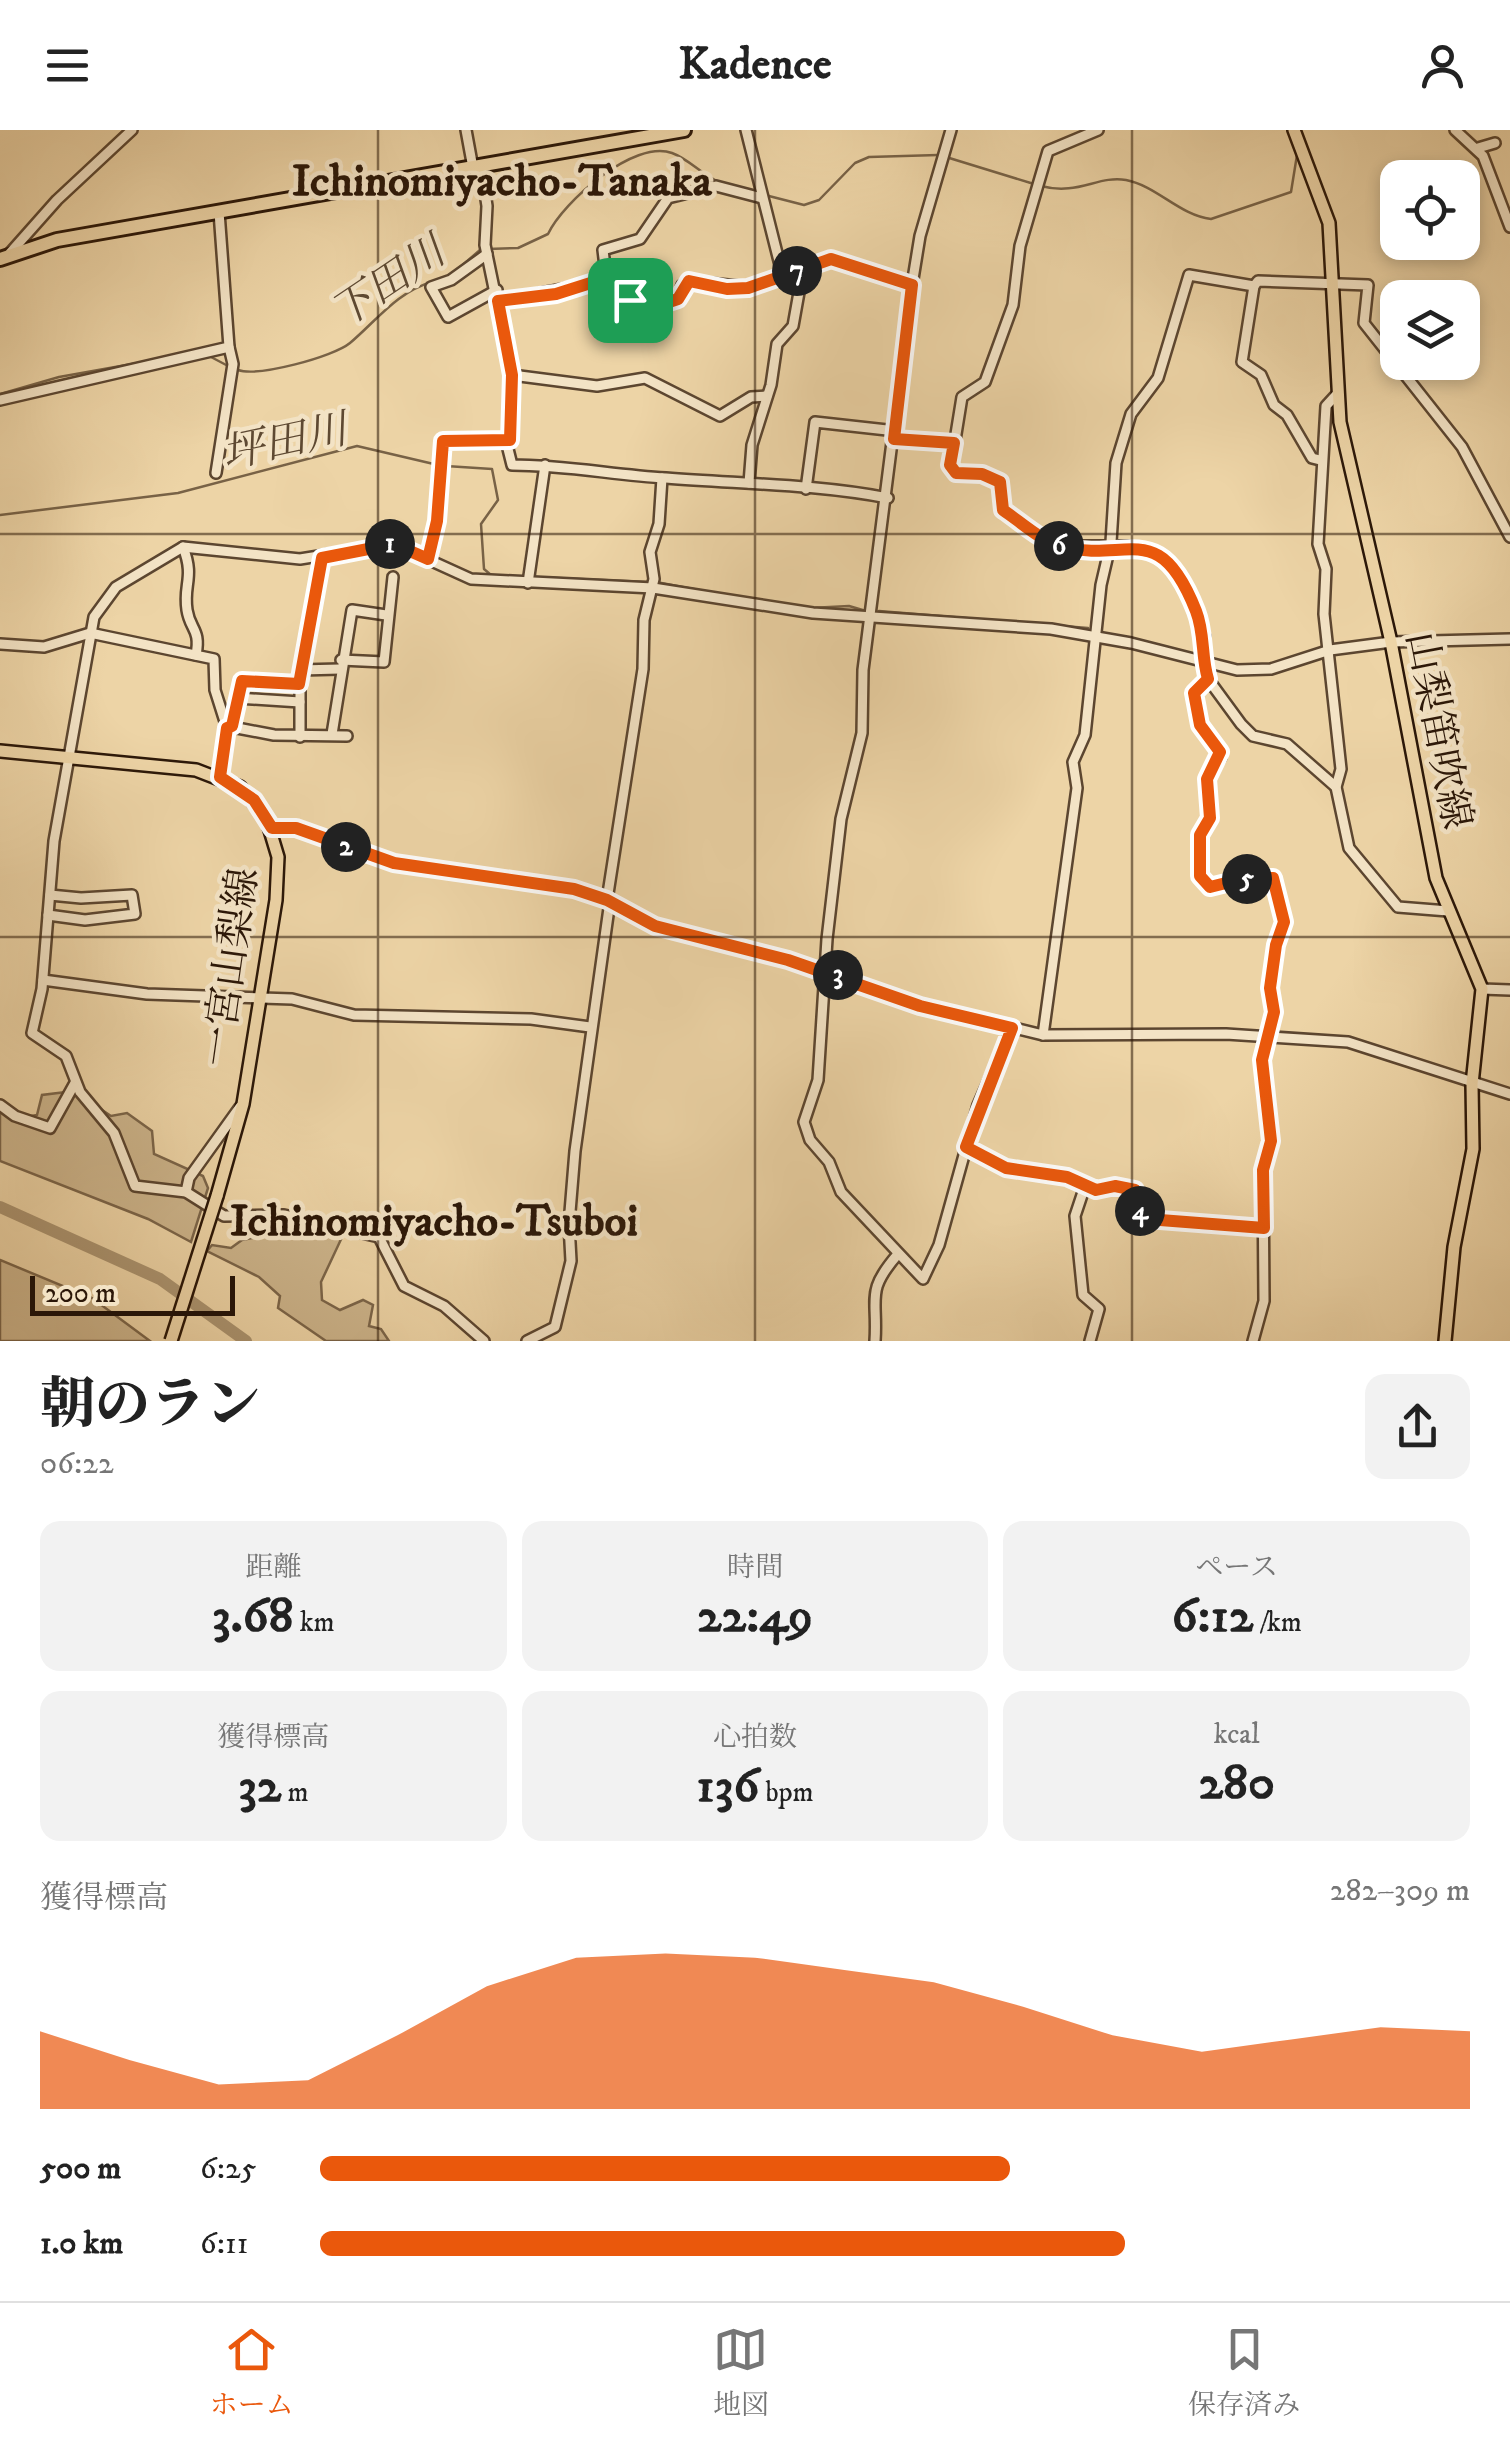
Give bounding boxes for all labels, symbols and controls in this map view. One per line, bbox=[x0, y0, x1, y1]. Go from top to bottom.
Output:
text: Kadence bbox=[678, 37, 832, 93]
icon: menu bbox=[40, 38, 95, 93]
icon: person bbox=[1415, 38, 1470, 93]
district label: Ichinomiyacho-Tanaka bbox=[292, 154, 713, 210]
map controls bbox=[1380, 160, 1480, 380]
button: locate bbox=[1380, 160, 1480, 260]
water label: 下田川 bbox=[322, 224, 459, 340]
pin: 7 bbox=[772, 246, 822, 296]
text: 7 bbox=[790, 253, 804, 288]
pin bbox=[588, 258, 673, 343]
icon: arrive bbox=[603, 273, 658, 328]
button: layers bbox=[1380, 280, 1480, 380]
water label: 坪田川 bbox=[218, 404, 356, 481]
pin: 1 bbox=[365, 519, 415, 569]
pin: 6 bbox=[1034, 521, 1084, 571]
text: 1 bbox=[385, 526, 395, 561]
text: 6 bbox=[1052, 528, 1066, 563]
street label: 山梨笛吹線 bbox=[1393, 628, 1481, 834]
pin: 2 bbox=[321, 822, 371, 872]
text: 2 bbox=[339, 829, 353, 864]
pin: 5 bbox=[1222, 854, 1272, 904]
text: 5 bbox=[1240, 861, 1254, 896]
street label: 一宮山梨線 bbox=[193, 865, 271, 1070]
pin: 3 bbox=[813, 950, 863, 1000]
text: 3 bbox=[833, 957, 843, 992]
pin: 4 bbox=[1115, 1186, 1165, 1236]
text: 4 bbox=[1132, 1193, 1148, 1228]
district label: Ichinomiyacho-Tsuboi bbox=[230, 1194, 638, 1250]
scale bar bbox=[30, 1271, 235, 1316]
text: 200 m bbox=[45, 1276, 116, 1311]
text: 朝のラン bbox=[40, 1372, 260, 1441]
button: share bbox=[1365, 1374, 1470, 1479]
text: 06:22 bbox=[40, 1444, 114, 1484]
text: 距離 bbox=[245, 1550, 301, 1585]
text: 時間 bbox=[727, 1550, 783, 1585]
text: ペース bbox=[1195, 1550, 1278, 1585]
text: 3.68 bbox=[212, 1585, 294, 1648]
text: 22:49 bbox=[697, 1585, 813, 1648]
text: 6:12 bbox=[1171, 1585, 1253, 1648]
text: km bbox=[294, 1605, 335, 1640]
text: /km bbox=[1253, 1605, 1302, 1640]
text: kcal bbox=[1214, 1717, 1260, 1752]
text: 獲得標高 bbox=[217, 1720, 329, 1755]
text: 心拍数 bbox=[713, 1720, 797, 1755]
text: 280 bbox=[1198, 1752, 1275, 1815]
text: 32 bbox=[238, 1755, 281, 1818]
text: 136 bbox=[696, 1755, 759, 1818]
text: m bbox=[281, 1775, 308, 1810]
text: bpm bbox=[759, 1775, 814, 1810]
text: 282–309 m bbox=[1330, 1871, 1470, 1911]
text: 獲得標高 bbox=[40, 1879, 168, 1919]
text: 500 m bbox=[40, 2149, 121, 2189]
text: 6:25 bbox=[200, 2149, 256, 2189]
text: 1.0 km bbox=[40, 2224, 123, 2264]
text: 6:11 bbox=[200, 2224, 249, 2264]
tab: ホーム bbox=[210, 2322, 294, 2423]
tab: 地図 bbox=[713, 2322, 769, 2423]
tab: 保存済み bbox=[1188, 2322, 1300, 2423]

